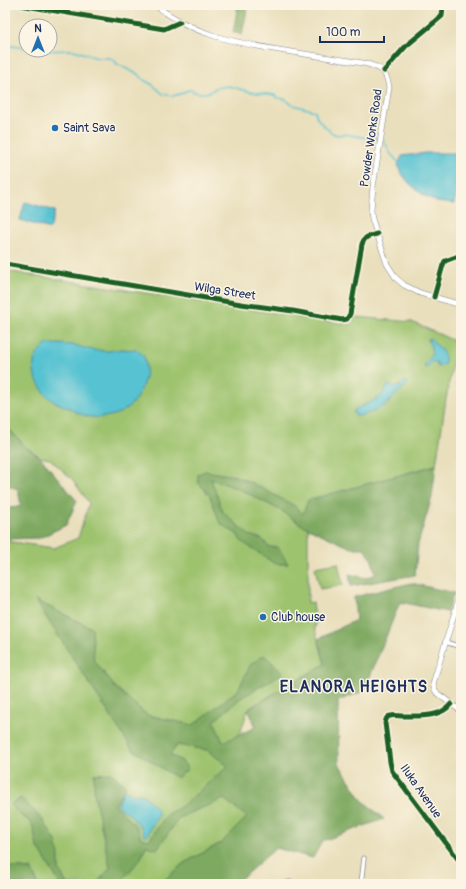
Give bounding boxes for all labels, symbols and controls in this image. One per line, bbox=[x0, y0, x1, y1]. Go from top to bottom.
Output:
north arrow bbox=[18, 18, 58, 58]
scale bar bbox=[320, 18, 384, 44]
text: N bbox=[34, 22, 42, 35]
text: 100 m bbox=[326, 25, 361, 40]
street label: Powder Works Road bbox=[357, 88, 386, 188]
place label: Saint Sava bbox=[63, 121, 116, 136]
marker: Saint Sava bbox=[50, 123, 60, 133]
street label: Wilga Street bbox=[193, 279, 257, 304]
place label: Club house bbox=[271, 610, 325, 625]
marker: Club house bbox=[258, 612, 268, 622]
district label: ELANORA HEIGHTS bbox=[280, 677, 428, 697]
street label: Iluka Avenue bbox=[397, 761, 445, 821]

